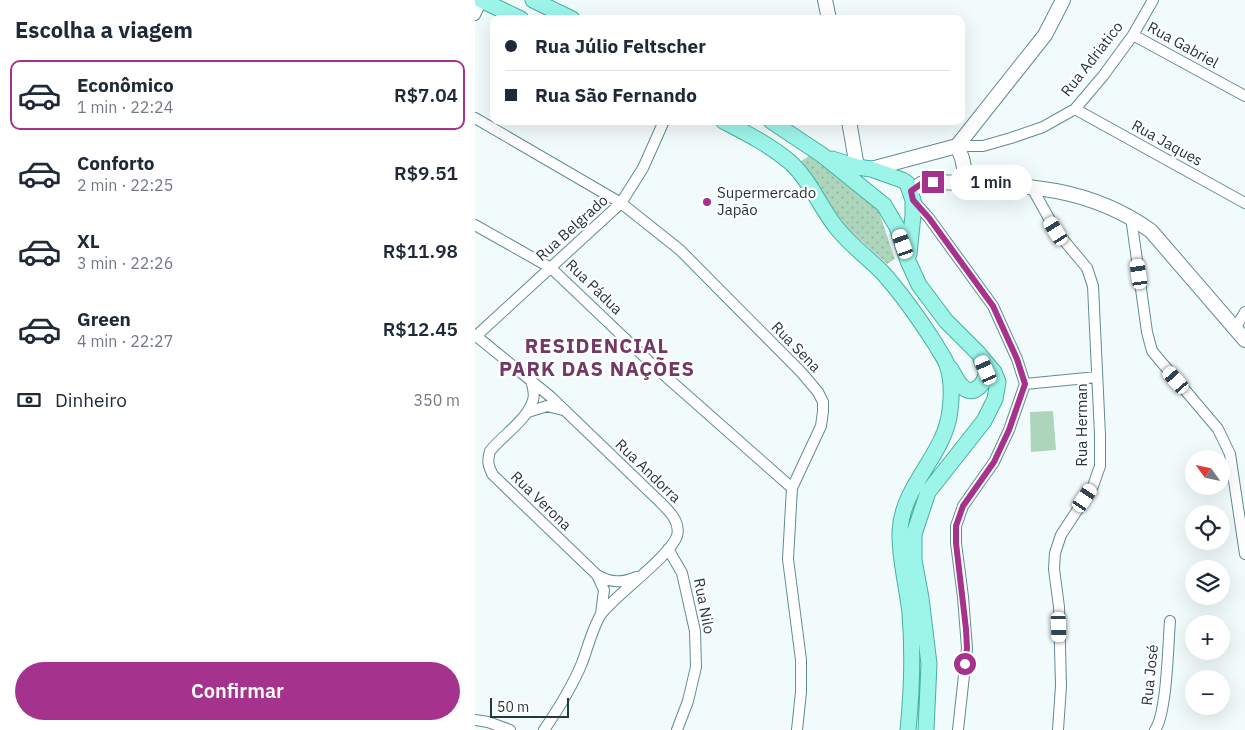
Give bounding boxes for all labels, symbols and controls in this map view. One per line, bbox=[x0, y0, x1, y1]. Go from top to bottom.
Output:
text: Escolha a viagem bbox=[15, 15, 193, 44]
street label: Rua Adriatico bbox=[1056, 17, 1127, 100]
street label: Rua Gabriel bbox=[1144, 17, 1222, 72]
text: Rua Júlio Feltscher bbox=[535, 34, 706, 58]
icon: car bbox=[17, 73, 62, 118]
text: Econômico bbox=[77, 73, 174, 97]
text: R$7.04 bbox=[394, 83, 458, 107]
text: Rua São Fernando bbox=[535, 83, 697, 107]
text: 1 min · 22:24 bbox=[77, 97, 173, 117]
street label: Rua Jaques bbox=[1128, 115, 1206, 170]
icon: car bbox=[17, 151, 62, 196]
text: Conforto bbox=[77, 151, 155, 175]
text: R$9.51 bbox=[394, 161, 458, 185]
callout: 1 min bbox=[951, 164, 1033, 200]
route end bbox=[922, 171, 944, 193]
text: 1 min bbox=[970, 172, 1012, 192]
text: 2 min · 22:25 bbox=[77, 175, 173, 195]
place label: Supermercado Japão bbox=[717, 183, 816, 219]
street label: Rua Belgrado bbox=[532, 190, 612, 265]
marker: Supermercado Japão bbox=[701, 196, 713, 208]
car bbox=[1041, 214, 1070, 248]
car bbox=[891, 227, 914, 261]
icon: car bbox=[17, 229, 62, 274]
text: XL bbox=[77, 229, 100, 253]
text: R$11.98 bbox=[383, 239, 458, 263]
text: 3 min · 22:26 bbox=[77, 253, 173, 273]
street label: Rua Pádua bbox=[562, 255, 627, 318]
car bbox=[1129, 258, 1148, 290]
icon: car bbox=[17, 307, 62, 352]
text: Green bbox=[77, 307, 131, 331]
text: R$12.45 bbox=[383, 317, 458, 341]
street label: Rua Sena bbox=[768, 317, 825, 376]
text: 4 min · 22:27 bbox=[77, 331, 173, 351]
district label: RESIDENCIAL PARK DAS NAÇÕES bbox=[499, 332, 695, 382]
car bbox=[973, 353, 998, 387]
car bbox=[1160, 364, 1191, 396]
street label: Rua Herman bbox=[1072, 383, 1091, 467]
icon: cash bbox=[15, 386, 43, 414]
text: Dinheiro bbox=[55, 388, 127, 412]
text: 350 m bbox=[413, 390, 460, 410]
street label: Rua Andorra bbox=[612, 435, 685, 507]
north arrow bbox=[1185, 450, 1230, 495]
map controls bbox=[1185, 450, 1230, 715]
street label: Rua Verona bbox=[507, 467, 576, 534]
car bbox=[1070, 481, 1099, 515]
button: locate bbox=[1185, 505, 1230, 550]
button: layers bbox=[1185, 560, 1230, 605]
street label: Rua Nilo bbox=[690, 576, 719, 635]
car bbox=[1050, 612, 1067, 642]
button: + bbox=[1185, 615, 1230, 660]
street label: Rua José bbox=[1137, 643, 1162, 706]
route start bbox=[954, 653, 976, 675]
button: Confirmar bbox=[15, 662, 460, 720]
button: − bbox=[1185, 670, 1230, 715]
scale bar bbox=[490, 695, 569, 718]
text: 50 m bbox=[497, 698, 529, 716]

